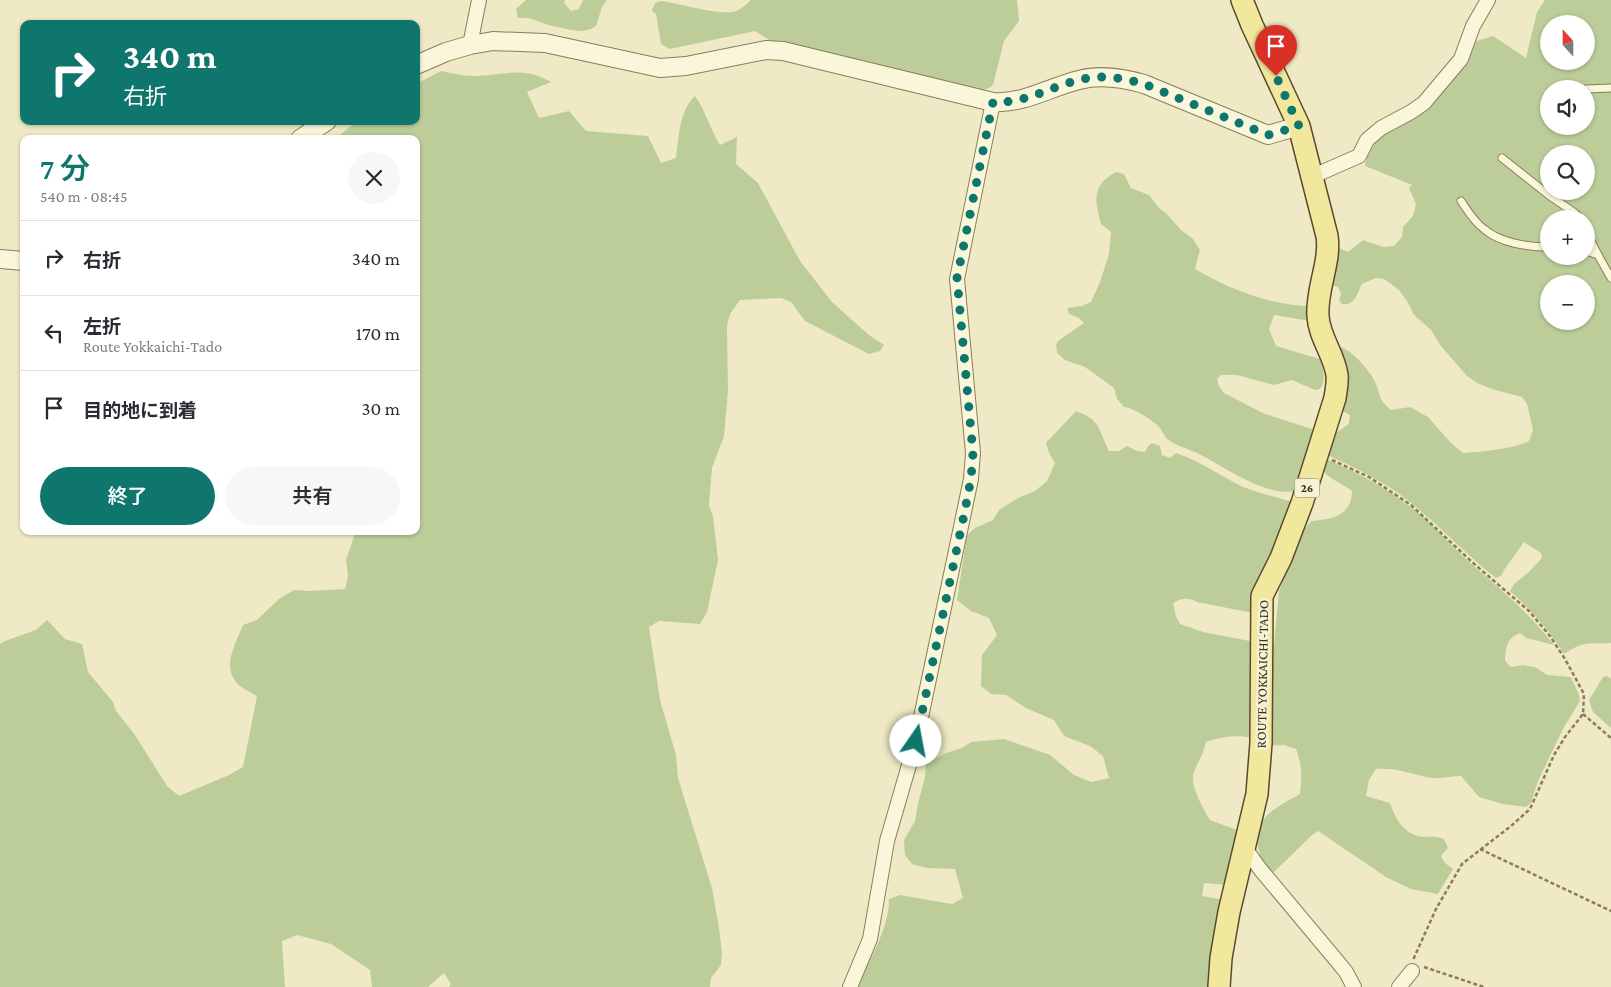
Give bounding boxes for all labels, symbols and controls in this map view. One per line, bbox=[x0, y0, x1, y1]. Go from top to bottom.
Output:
north arrow bbox=[1540, 15, 1595, 70]
map controls bbox=[1540, 15, 1595, 330]
pin bbox=[1255, 25, 1297, 76]
icon: arrive bbox=[1262, 32, 1290, 60]
text: 340 m bbox=[123, 37, 217, 76]
icon: right bbox=[40, 40, 105, 105]
button: sound bbox=[1540, 80, 1595, 135]
text: 右折 bbox=[123, 84, 167, 109]
button: search bbox=[1540, 145, 1595, 200]
text: 7 分 bbox=[40, 152, 90, 185]
button: close bbox=[348, 152, 400, 204]
text: 540 m · 08:45 bbox=[40, 188, 127, 205]
button: + bbox=[1540, 210, 1595, 265]
icon: right bbox=[40, 244, 68, 272]
text: 340 m bbox=[352, 248, 400, 269]
text: 右折 bbox=[83, 250, 121, 271]
button: − bbox=[1540, 275, 1595, 330]
text: 左折 bbox=[83, 316, 121, 337]
icon: left bbox=[40, 319, 68, 347]
text: 170 m bbox=[356, 323, 400, 344]
text: Route Yokkaichi-Tado bbox=[83, 338, 222, 355]
icon: arrive bbox=[40, 394, 68, 422]
text: 30 m bbox=[361, 398, 400, 419]
text: 目的地に到着 bbox=[83, 400, 197, 421]
button: 終了 bbox=[40, 467, 215, 525]
button: 共有 bbox=[225, 467, 400, 525]
road number: 26 bbox=[1294, 478, 1320, 498]
street label: ROUTE YOKKAICHI-TADO bbox=[1253, 600, 1271, 748]
position arrow bbox=[889, 714, 941, 766]

